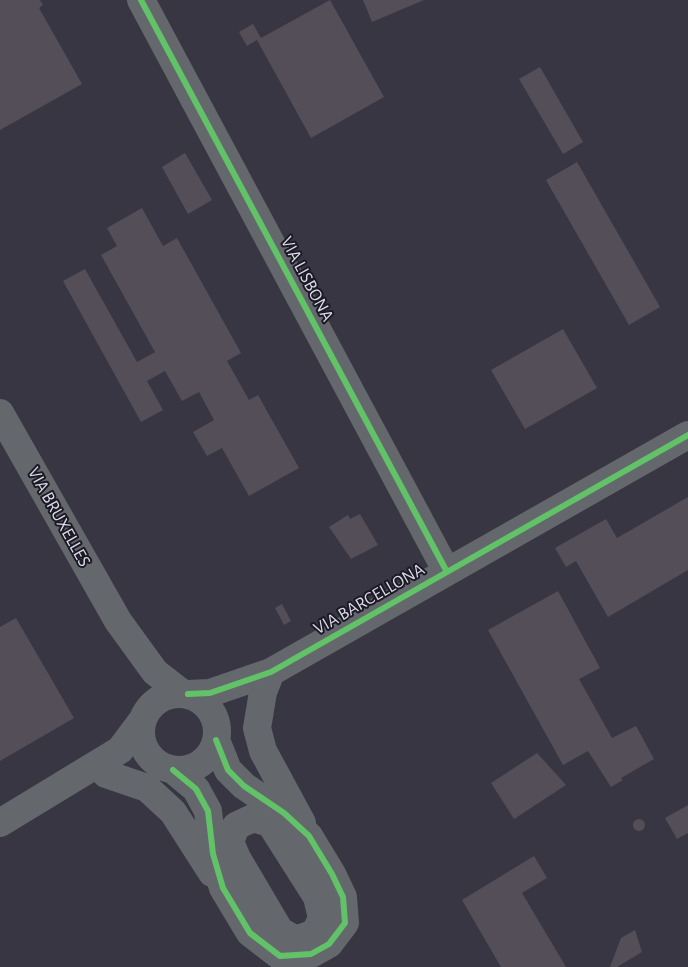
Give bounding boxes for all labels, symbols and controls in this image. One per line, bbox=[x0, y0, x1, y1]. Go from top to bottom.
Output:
street label: VIA LISBONA bbox=[276, 233, 338, 325]
street label: VIA BRUXELLES bbox=[23, 463, 95, 571]
street label: VIA BARCELLONA bbox=[310, 558, 428, 640]

